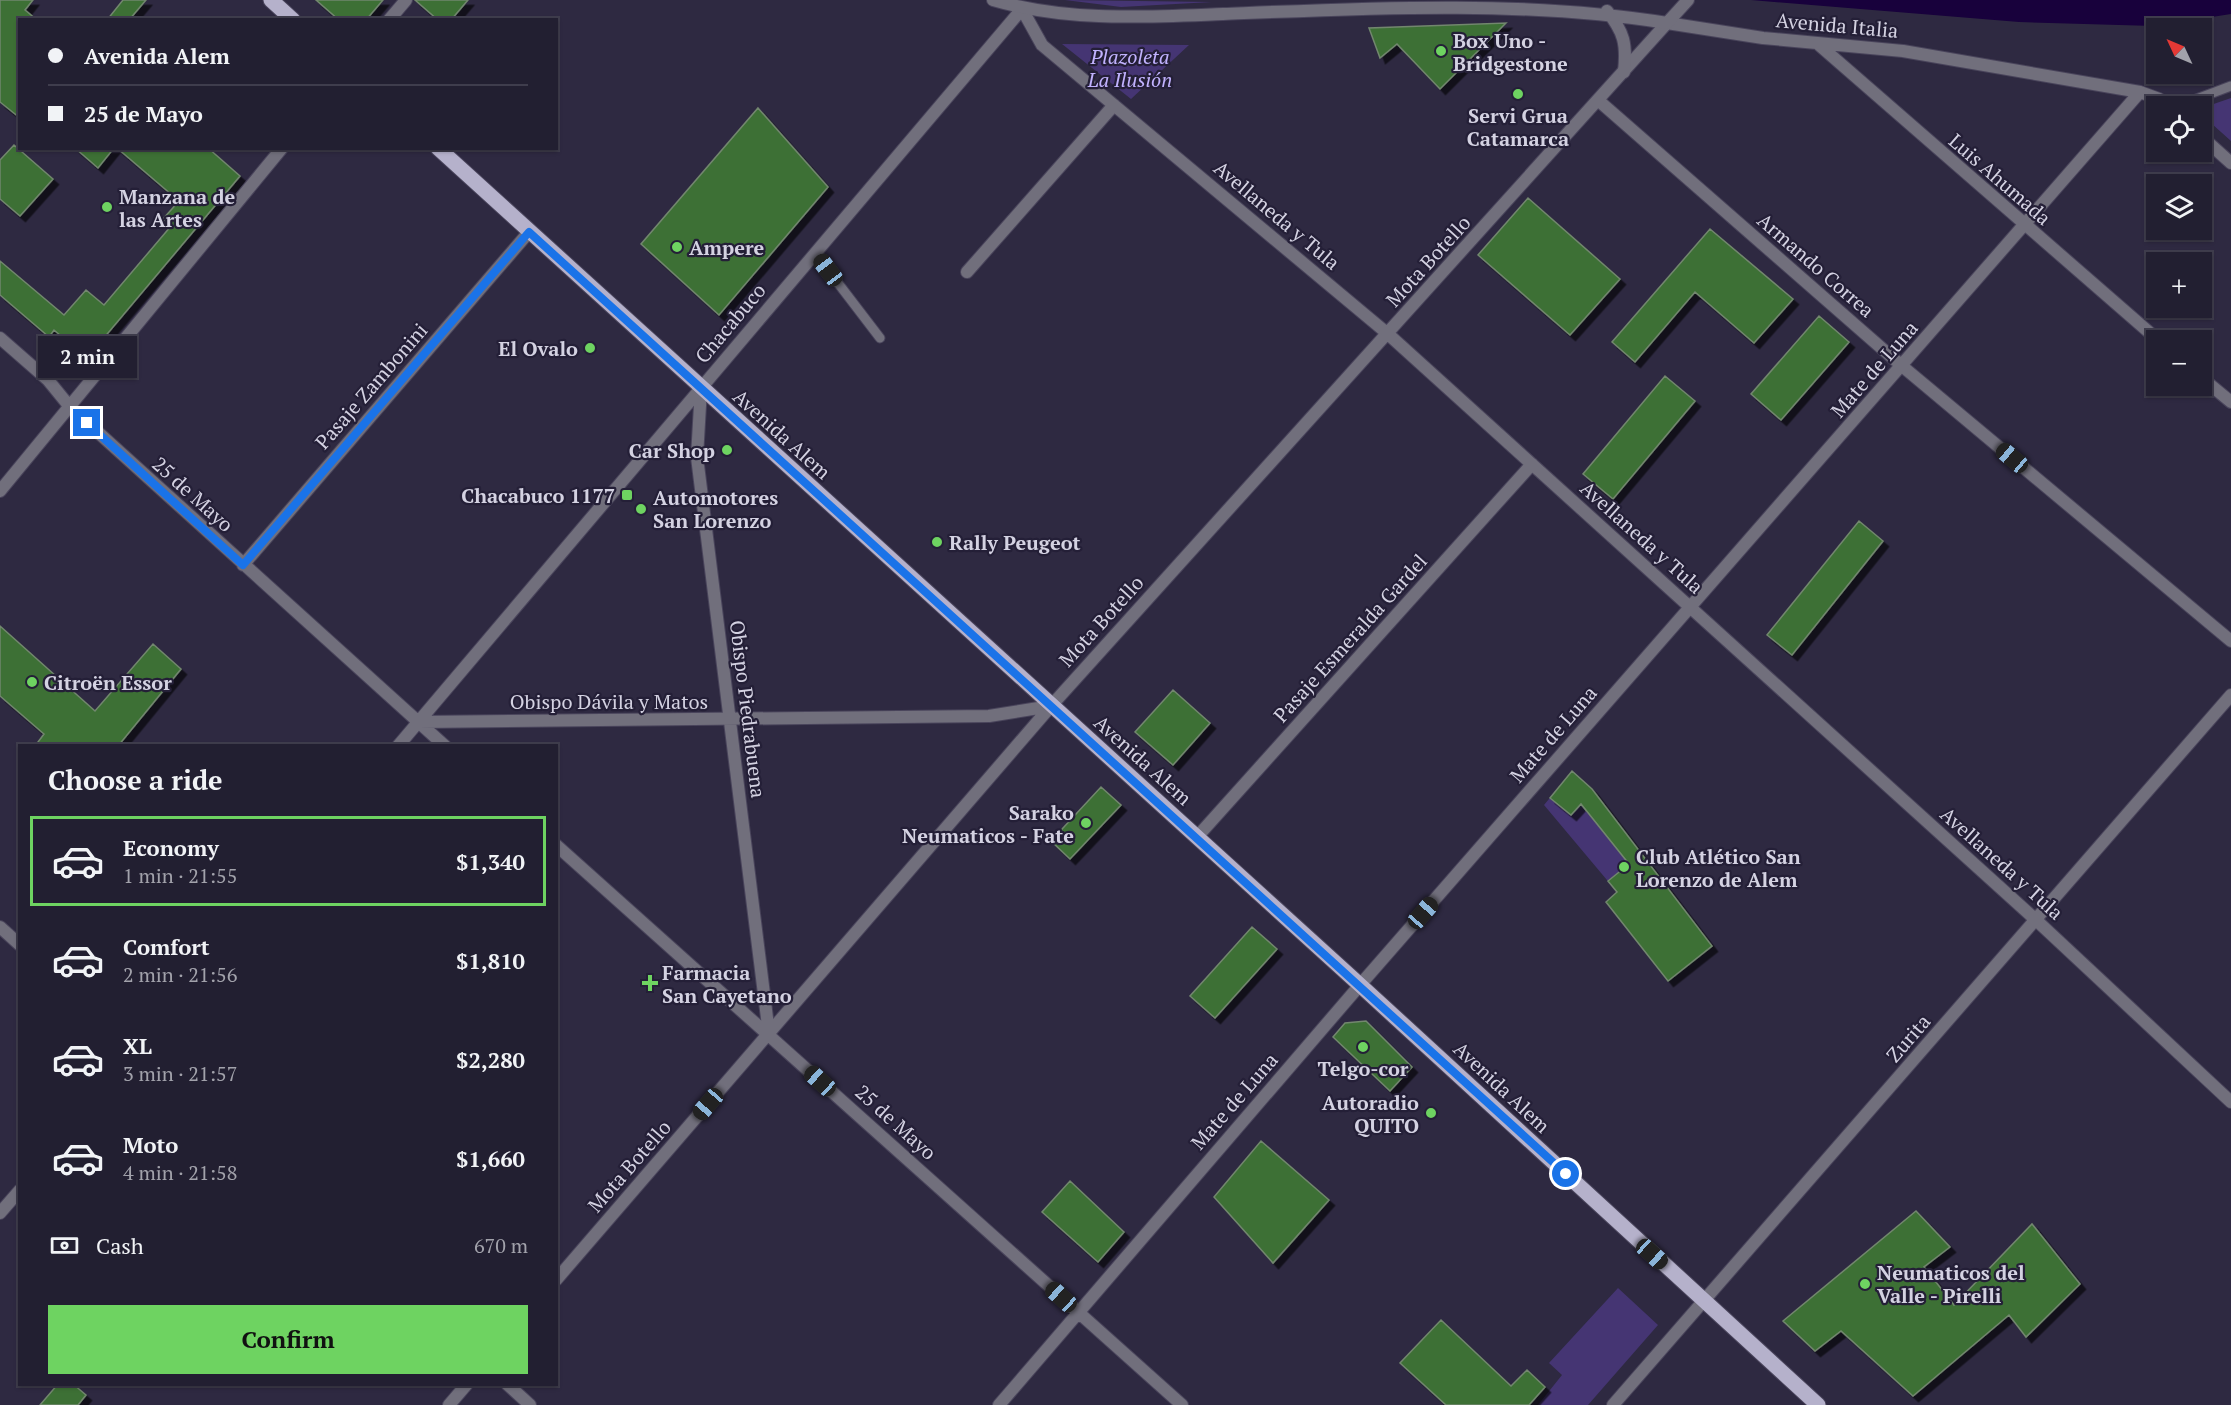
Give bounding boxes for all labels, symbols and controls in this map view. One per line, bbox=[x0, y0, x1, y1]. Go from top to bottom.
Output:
street label: Avenida Italia bbox=[1775, 6, 1899, 44]
north arrow bbox=[2146, 18, 2212, 84]
map controls bbox=[2146, 18, 2212, 396]
place label: Box Uno - Bridgestone bbox=[1453, 27, 1568, 77]
text: Avenida Alem bbox=[84, 41, 230, 70]
park label: Plazoleta La Ilusión bbox=[1087, 43, 1172, 93]
marker: Box Uno - Bridgestone bbox=[1434, 44, 1448, 58]
marker: Servi Grua Catamarca bbox=[1511, 87, 1525, 101]
button: locate bbox=[2146, 96, 2212, 162]
text: 25 de Mayo bbox=[84, 99, 203, 128]
place label: Servi Grua Catamarca bbox=[1467, 102, 1569, 152]
street label: Luis Ahumada bbox=[1943, 127, 2057, 231]
street label: Avellaneda y Tula bbox=[1208, 154, 1346, 276]
button: layers bbox=[2146, 174, 2212, 240]
place label: Manzana de las Artes bbox=[119, 183, 235, 233]
marker: Manzana de las Artes bbox=[100, 200, 114, 214]
street label: Armando Correa bbox=[1752, 207, 1880, 323]
street label: Mota Botello bbox=[1380, 210, 1476, 312]
place label: Ampere bbox=[689, 234, 765, 261]
marker: Ampere bbox=[670, 240, 684, 254]
car bbox=[810, 250, 846, 290]
button: + bbox=[2146, 252, 2212, 318]
street label: Chacabuco bbox=[689, 277, 771, 369]
street label: Mate de Luna bbox=[1824, 315, 1924, 423]
street label: Pasaje Zambonini bbox=[309, 317, 433, 455]
button: − bbox=[2146, 330, 2212, 396]
place label: El Ovalo bbox=[498, 335, 578, 362]
callout: 2 min bbox=[38, 336, 136, 378]
marker: El Ovalo bbox=[583, 341, 597, 355]
text: 2 min bbox=[60, 343, 115, 370]
street label: Avenida Alem bbox=[727, 383, 837, 485]
route end bbox=[73, 409, 100, 436]
place label: Car Shop bbox=[629, 437, 715, 464]
car bbox=[1992, 440, 2032, 476]
marker: Car Shop bbox=[720, 443, 734, 457]
street label: 25 de Mayo bbox=[147, 450, 239, 538]
street label: Avellaneda y Tula bbox=[1575, 475, 1709, 599]
place label: Chacabuco 1177 bbox=[461, 482, 615, 509]
place label: Automotores San Lorenzo bbox=[653, 484, 778, 534]
marker: Chacabuco 1177 bbox=[620, 488, 634, 502]
marker: Automotores San Lorenzo bbox=[634, 502, 648, 516]
place label: Rally Peugeot bbox=[949, 529, 1080, 556]
marker: Rally Peugeot bbox=[930, 535, 944, 549]
street label: Pasaje Esmeralda Gardel bbox=[1267, 548, 1433, 728]
street label: Mota Botello bbox=[1053, 570, 1149, 672]
street label: Obispo Piedrabuena bbox=[724, 619, 772, 799]
place label: Citroën Essor bbox=[44, 669, 172, 696]
marker: Citroën Essor bbox=[25, 675, 39, 689]
street label: Mate de Luna bbox=[1503, 680, 1603, 788]
street label: Obispo Dávila y Matos bbox=[510, 688, 708, 715]
street label: Avenida Alem bbox=[1088, 709, 1198, 811]
text: Choose a ride bbox=[48, 762, 223, 798]
place label: Sarako Neumaticos - Fate bbox=[902, 799, 1074, 849]
street label: Avellaneda y Tula bbox=[1935, 801, 2069, 925]
marker: Sarako Neumaticos - Fate bbox=[1079, 816, 1093, 830]
text: Economy bbox=[123, 833, 219, 862]
icon: car bbox=[51, 834, 105, 888]
place label: Club Atlético San Lorenzo de Alem bbox=[1636, 843, 1801, 893]
text: $1,340 bbox=[456, 847, 525, 876]
marker: Club Atlético San Lorenzo de Alem bbox=[1617, 860, 1631, 874]
text: 1 min · 21:55 bbox=[123, 862, 237, 889]
car bbox=[1404, 894, 1442, 932]
text: Comfort bbox=[123, 932, 209, 961]
icon: car bbox=[51, 933, 105, 987]
text: $1,810 bbox=[456, 946, 525, 975]
place label: Farmacia San Cayetano bbox=[662, 959, 792, 1009]
text: 2 min · 21:56 bbox=[123, 961, 237, 988]
marker: Farmacia San Cayetano bbox=[643, 976, 657, 990]
street label: Zurita bbox=[1880, 1008, 1936, 1068]
text: XL bbox=[123, 1031, 152, 1060]
icon: car bbox=[51, 1032, 105, 1086]
street label: Avenida Alem bbox=[1448, 1035, 1556, 1139]
marker: Telgo-cor bbox=[1356, 1040, 1370, 1054]
text: $2,280 bbox=[456, 1045, 525, 1074]
street label: Mate de Luna bbox=[1184, 1047, 1284, 1155]
place label: Telgo-cor bbox=[1318, 1055, 1409, 1082]
text: 3 min · 21:57 bbox=[123, 1060, 237, 1087]
car bbox=[801, 1062, 839, 1100]
street label: 25 de Mayo bbox=[850, 1078, 942, 1166]
car bbox=[689, 1085, 727, 1123]
place label: Autoradio QUITO bbox=[1322, 1089, 1419, 1139]
marker: Autoradio QUITO bbox=[1424, 1106, 1438, 1120]
street label: Mota Botello bbox=[581, 1114, 677, 1218]
text: Moto bbox=[123, 1130, 178, 1159]
icon: car bbox=[51, 1131, 105, 1185]
text: $1,660 bbox=[456, 1144, 525, 1173]
text: 4 min · 21:58 bbox=[123, 1159, 237, 1186]
route start bbox=[1552, 1160, 1579, 1187]
icon: cash bbox=[48, 1229, 81, 1262]
text: Cash bbox=[96, 1231, 144, 1260]
text: 670 m bbox=[474, 1232, 528, 1259]
car bbox=[1633, 1235, 1671, 1273]
place label: Neumaticos del Valle - Pirelli bbox=[1877, 1259, 2025, 1309]
marker: Neumaticos del Valle - Pirelli bbox=[1858, 1277, 1872, 1291]
car bbox=[1042, 1278, 1080, 1316]
button: Confirm bbox=[48, 1305, 528, 1374]

